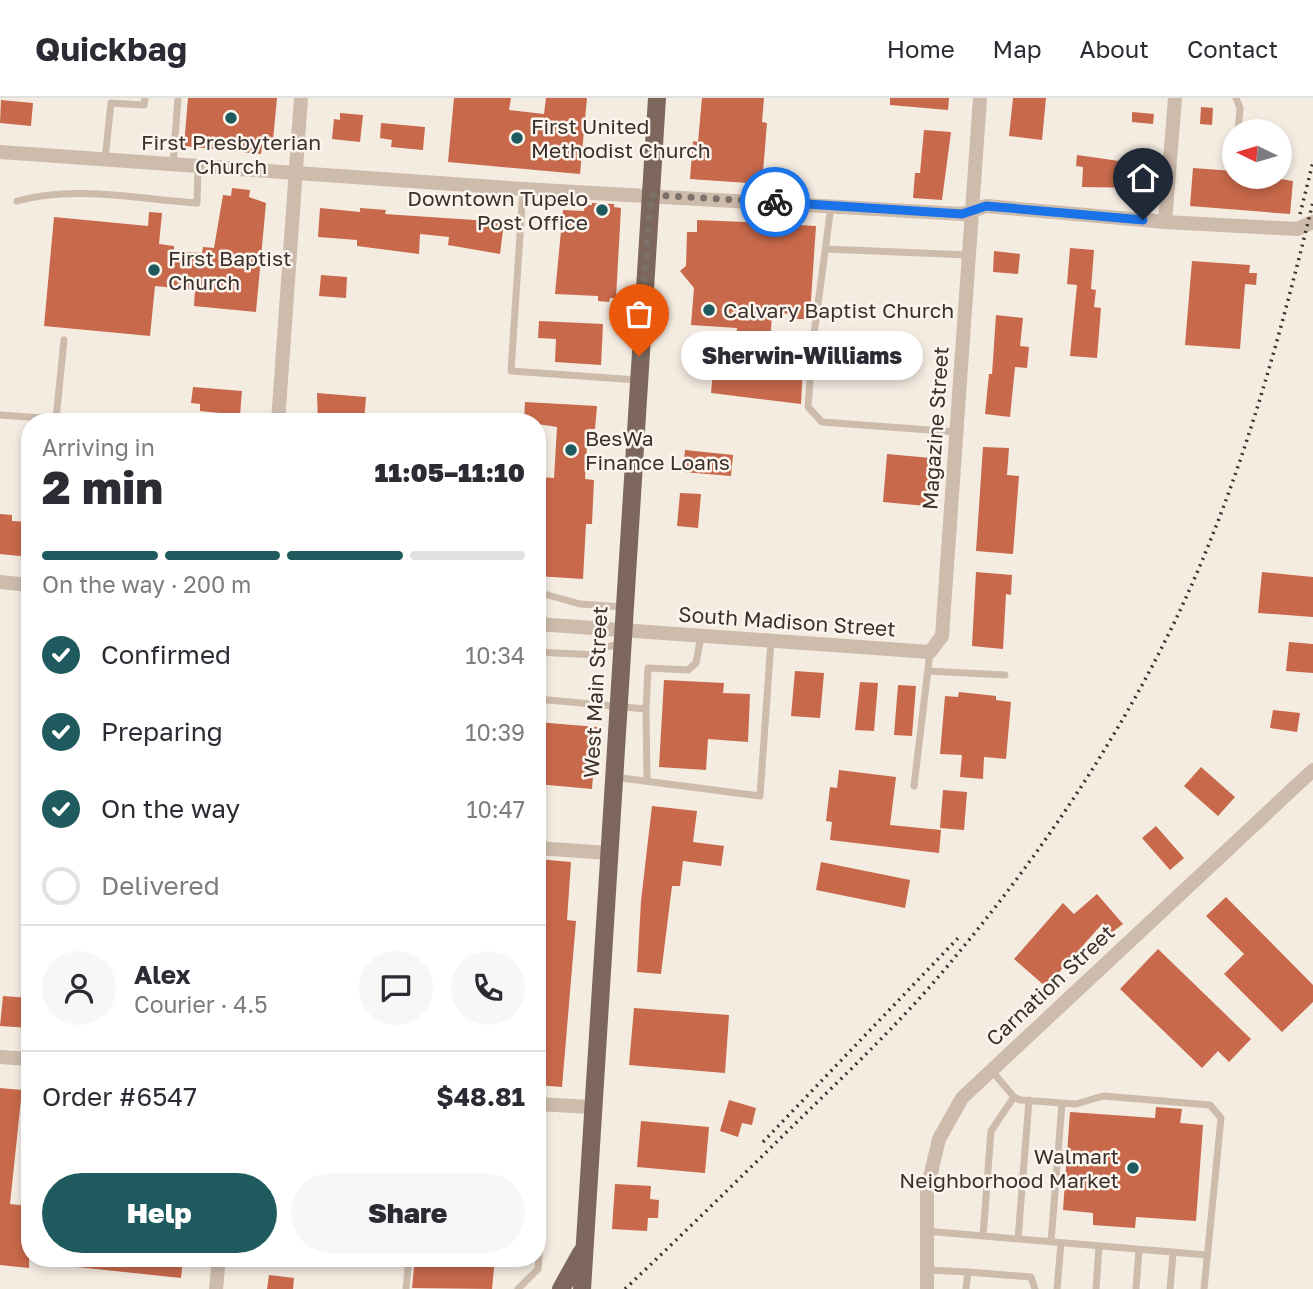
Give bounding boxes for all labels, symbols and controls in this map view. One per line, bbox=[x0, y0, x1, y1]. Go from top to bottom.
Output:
text: Quickbag bbox=[35, 29, 187, 68]
text: Home bbox=[887, 34, 955, 63]
text: Map bbox=[993, 34, 1042, 63]
text: About bbox=[1080, 34, 1149, 63]
text: Contact bbox=[1187, 34, 1278, 63]
marker: First Presbyterian Church bbox=[223, 110, 239, 126]
place label: First United Methodist Church bbox=[531, 113, 711, 163]
north arrow bbox=[1222, 119, 1292, 189]
map controls bbox=[1222, 119, 1292, 189]
place label: First Presbyterian Church bbox=[141, 129, 321, 179]
marker: First United Methodist Church bbox=[509, 130, 525, 146]
pin bbox=[1113, 148, 1173, 220]
icon: home bbox=[1124, 159, 1162, 197]
courier bbox=[740, 167, 810, 237]
icon: bike bbox=[756, 183, 794, 221]
place label: Downtown Tupelo Post Office bbox=[407, 185, 588, 235]
marker: Downtown Tupelo Post Office bbox=[594, 202, 610, 218]
place label: First Baptist Church bbox=[168, 245, 292, 295]
marker: First Baptist Church bbox=[146, 262, 162, 278]
pin bbox=[609, 284, 669, 356]
icon: bag bbox=[620, 295, 658, 333]
place label: Calvary Baptist Church bbox=[723, 297, 954, 323]
marker: Calvary Baptist Church bbox=[701, 302, 717, 318]
callout: Sherwin-Williams bbox=[681, 331, 922, 380]
text: Sherwin-Williams bbox=[702, 341, 902, 369]
street label: Magazine Street bbox=[916, 346, 954, 510]
place label: BesWa Finance Loans bbox=[585, 425, 730, 475]
text: Arriving in bbox=[42, 433, 155, 461]
marker: BesWa Finance Loans bbox=[563, 442, 579, 458]
text: 11:05–11:10 bbox=[375, 457, 525, 488]
text: 2 min bbox=[42, 459, 163, 514]
text: On the way · 200 m bbox=[42, 570, 251, 598]
street label: South Madison Street bbox=[677, 600, 897, 642]
street label: West Main Street bbox=[578, 605, 612, 779]
icon: check bbox=[42, 636, 80, 674]
text: Confirmed bbox=[101, 639, 231, 670]
text: 10:34 bbox=[465, 641, 525, 669]
icon: check bbox=[42, 713, 80, 751]
text: Preparing bbox=[101, 716, 223, 747]
text: 10:39 bbox=[465, 718, 525, 746]
icon: check bbox=[42, 790, 80, 828]
text: On the way bbox=[101, 793, 240, 824]
text: 10:47 bbox=[466, 795, 525, 823]
text: Delivered bbox=[101, 870, 220, 901]
street label: Carnation Street bbox=[980, 919, 1120, 1051]
button: person bbox=[42, 951, 116, 1025]
button: chat bbox=[359, 951, 433, 1025]
button: phone bbox=[451, 951, 525, 1025]
text: Alex bbox=[134, 959, 191, 990]
text: Courier · 4.5 bbox=[134, 990, 267, 1018]
text: Order #6547 bbox=[42, 1081, 197, 1112]
text: $48.81 bbox=[436, 1081, 525, 1112]
place label: Walmart Neighborhood Market bbox=[899, 1143, 1119, 1193]
marker: Walmart Neighborhood Market bbox=[1125, 1160, 1141, 1176]
button: Help bbox=[42, 1173, 277, 1253]
button: Share bbox=[291, 1173, 525, 1253]

